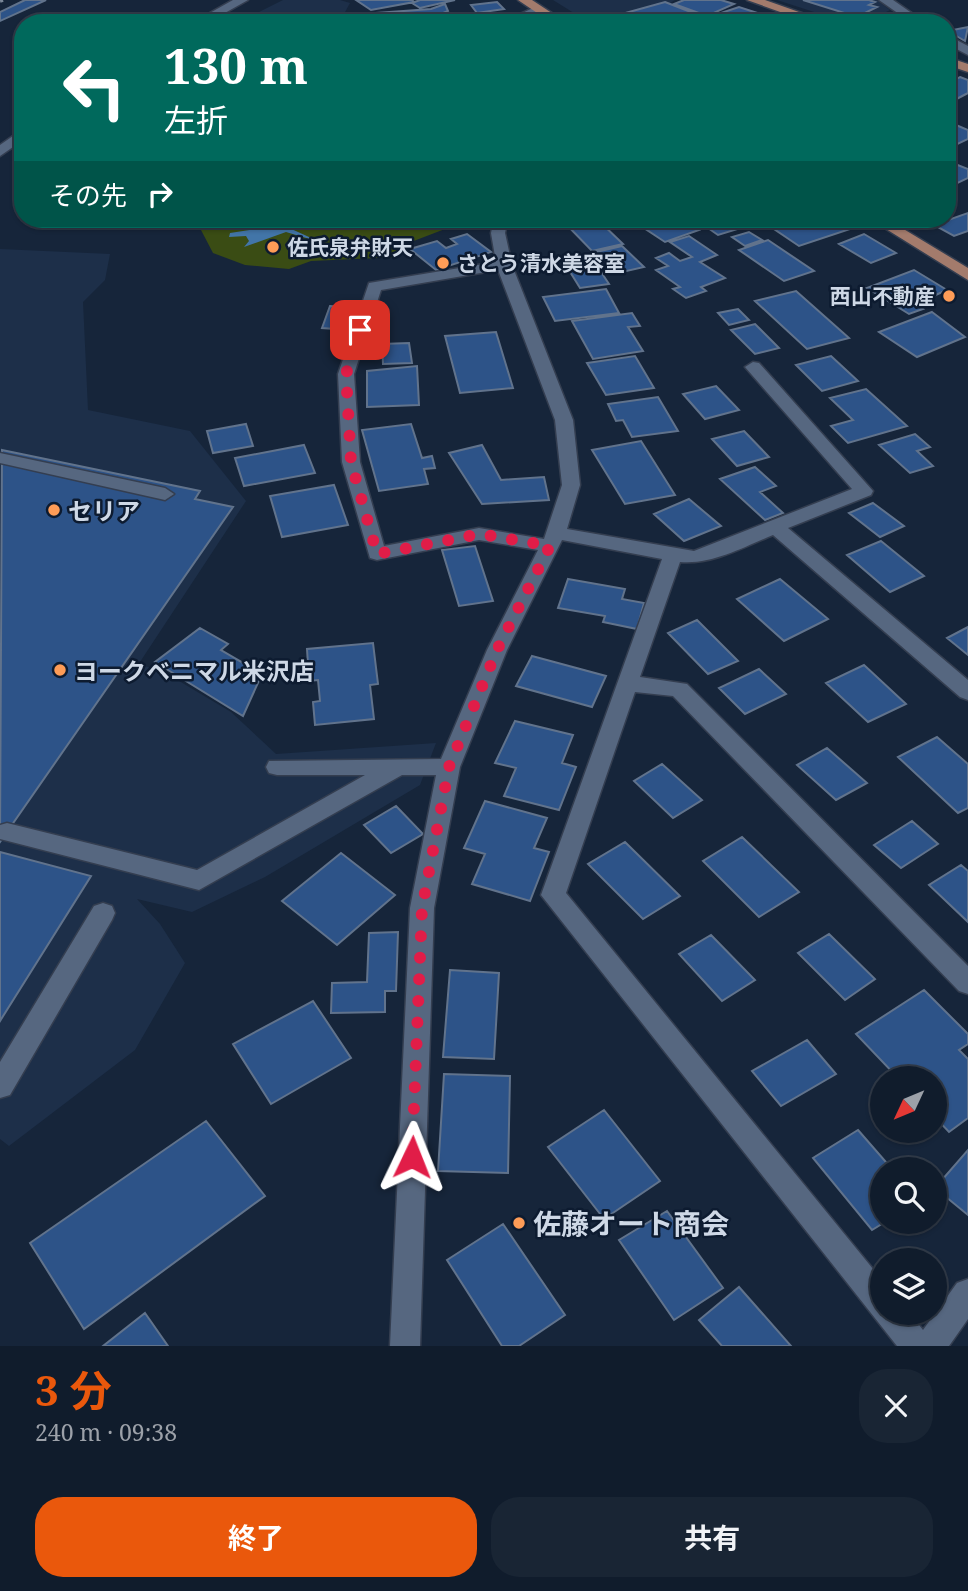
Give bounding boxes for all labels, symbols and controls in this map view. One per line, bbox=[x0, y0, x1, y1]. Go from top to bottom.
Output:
text: 130 m bbox=[164, 32, 308, 98]
icon: left bbox=[49, 42, 140, 133]
text: 左折 bbox=[164, 98, 228, 141]
icon: right bbox=[141, 175, 179, 213]
text: その先 bbox=[49, 177, 127, 213]
place label: 佐氏泉弁財天 bbox=[287, 233, 413, 261]
marker: 佐氏泉弁財天 bbox=[265, 239, 281, 255]
place label: さとう清水美容室 bbox=[457, 249, 625, 277]
marker: さとう清水美容室 bbox=[435, 255, 451, 271]
place label: 西山不動産 bbox=[830, 282, 935, 310]
marker: 西山不動産 bbox=[941, 288, 957, 304]
pin bbox=[330, 300, 390, 360]
icon: arrive bbox=[341, 311, 379, 349]
place label: セリア bbox=[68, 494, 140, 527]
marker: セリア bbox=[46, 502, 62, 518]
place label: ヨークベニマル米沢店 bbox=[74, 654, 314, 687]
marker: ヨークベニマル米沢店 bbox=[52, 662, 68, 678]
north arrow bbox=[870, 1066, 947, 1143]
map controls bbox=[870, 1066, 947, 1325]
position arrow bbox=[375, 1120, 449, 1194]
button: search bbox=[870, 1157, 947, 1234]
place label: 佐藤オート商会 bbox=[533, 1204, 729, 1242]
marker: 佐藤オート商会 bbox=[511, 1215, 527, 1231]
button: layers bbox=[870, 1248, 947, 1325]
text: 3 分 bbox=[35, 1361, 112, 1418]
button: close bbox=[859, 1369, 933, 1443]
text: 240 m · 09:38 bbox=[35, 1416, 177, 1448]
button: 終了 bbox=[35, 1497, 477, 1577]
button: 共有 bbox=[491, 1497, 933, 1577]

